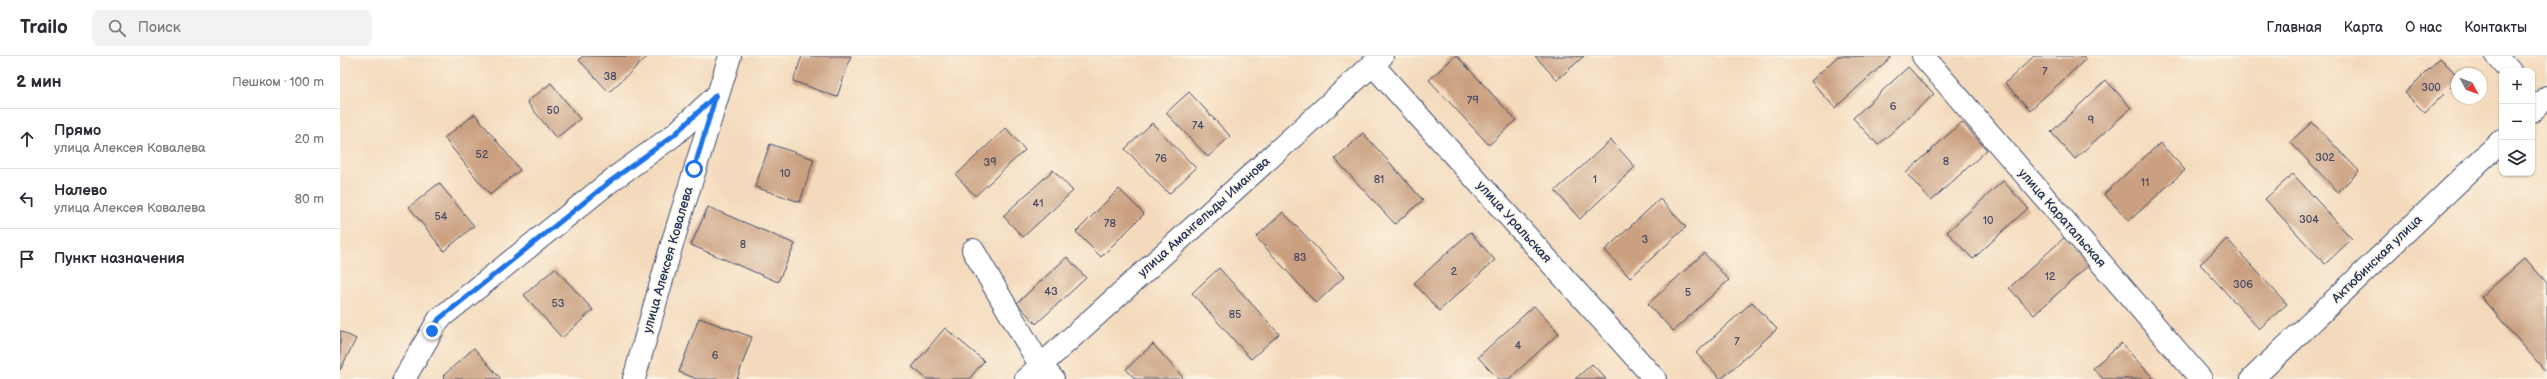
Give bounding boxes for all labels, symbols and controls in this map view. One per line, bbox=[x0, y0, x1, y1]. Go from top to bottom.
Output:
search box bbox=[92, 10, 372, 46]
text: Trailo bbox=[20, 16, 68, 39]
icon: search bbox=[106, 17, 128, 39]
text: Поиск bbox=[138, 18, 181, 37]
text: Главная bbox=[2267, 19, 2322, 36]
text: Карта bbox=[2344, 19, 2383, 36]
text: О нас bbox=[2405, 19, 2442, 36]
text: Контакты bbox=[2464, 19, 2527, 36]
house number: 7 bbox=[2042, 65, 2048, 78]
north arrow bbox=[2451, 68, 2487, 104]
map controls bbox=[2499, 68, 2535, 176]
button: + bbox=[2499, 68, 2535, 104]
house number: 38 bbox=[603, 70, 617, 83]
text: 2 мин bbox=[16, 72, 62, 92]
text: Пешком · 100 m bbox=[232, 74, 324, 90]
house number: 300 bbox=[2421, 81, 2441, 94]
house number: 79 bbox=[1467, 94, 1479, 107]
house number: 6 bbox=[1890, 100, 1897, 113]
house number: 50 bbox=[547, 104, 560, 117]
button: − bbox=[2499, 104, 2535, 140]
house number: 9 bbox=[2088, 114, 2094, 127]
house number: 74 bbox=[1192, 119, 1204, 132]
text: Прямо bbox=[54, 121, 101, 140]
icon: ahead bbox=[16, 128, 38, 150]
text: 20 m bbox=[294, 131, 324, 147]
text: улица Алексея Ковалева bbox=[54, 140, 206, 156]
button: layers bbox=[2499, 140, 2535, 176]
house number: 52 bbox=[476, 148, 489, 161]
house number: 302 bbox=[2315, 151, 2335, 164]
house number: 76 bbox=[1155, 152, 1167, 165]
street label: улица Амангельды Иманова bbox=[1135, 153, 1274, 281]
house number: 8 bbox=[1943, 155, 1949, 168]
house number: 39 bbox=[983, 156, 997, 169]
route start bbox=[685, 160, 703, 178]
street label: улица Каратальская bbox=[2015, 165, 2109, 271]
house number: 10 bbox=[780, 167, 791, 180]
house number: 81 bbox=[1374, 173, 1384, 186]
house number: 1 bbox=[1593, 173, 1597, 186]
house number: 11 bbox=[2141, 176, 2149, 189]
street label: улица Уральская bbox=[1473, 178, 1555, 266]
text: Налево bbox=[54, 181, 107, 200]
street label: улица Алексея Ковалева bbox=[639, 185, 697, 335]
icon: left bbox=[16, 188, 38, 210]
text: 80 m bbox=[295, 191, 324, 207]
house number: 41 bbox=[1033, 197, 1043, 210]
text: улица Алексея Ковалева bbox=[54, 200, 206, 216]
house number: 54 bbox=[434, 210, 448, 223]
street label: Актюбинская улица bbox=[2328, 211, 2426, 307]
house number: 304 bbox=[2299, 213, 2319, 226]
house number: 10 bbox=[1983, 214, 1994, 227]
house number: 78 bbox=[1104, 217, 1116, 230]
house number: 3 bbox=[1642, 233, 1649, 246]
house number: 8 bbox=[740, 238, 746, 251]
icon: arrive bbox=[16, 248, 38, 270]
text: Пункт назначения bbox=[54, 249, 185, 268]
house number: 83 bbox=[1293, 251, 1307, 264]
house number: 2 bbox=[1451, 265, 1458, 278]
house number: 12 bbox=[2045, 270, 2056, 283]
house number: 306 bbox=[2233, 278, 2253, 291]
house number: 43 bbox=[1044, 285, 1058, 298]
house number: 5 bbox=[1685, 286, 1691, 299]
house number: 53 bbox=[551, 297, 565, 310]
house number: 85 bbox=[1229, 308, 1241, 321]
route end bbox=[423, 322, 441, 340]
house number: 7 bbox=[1734, 335, 1740, 348]
house number: 4 bbox=[1515, 339, 1522, 352]
house number: 6 bbox=[712, 349, 719, 362]

